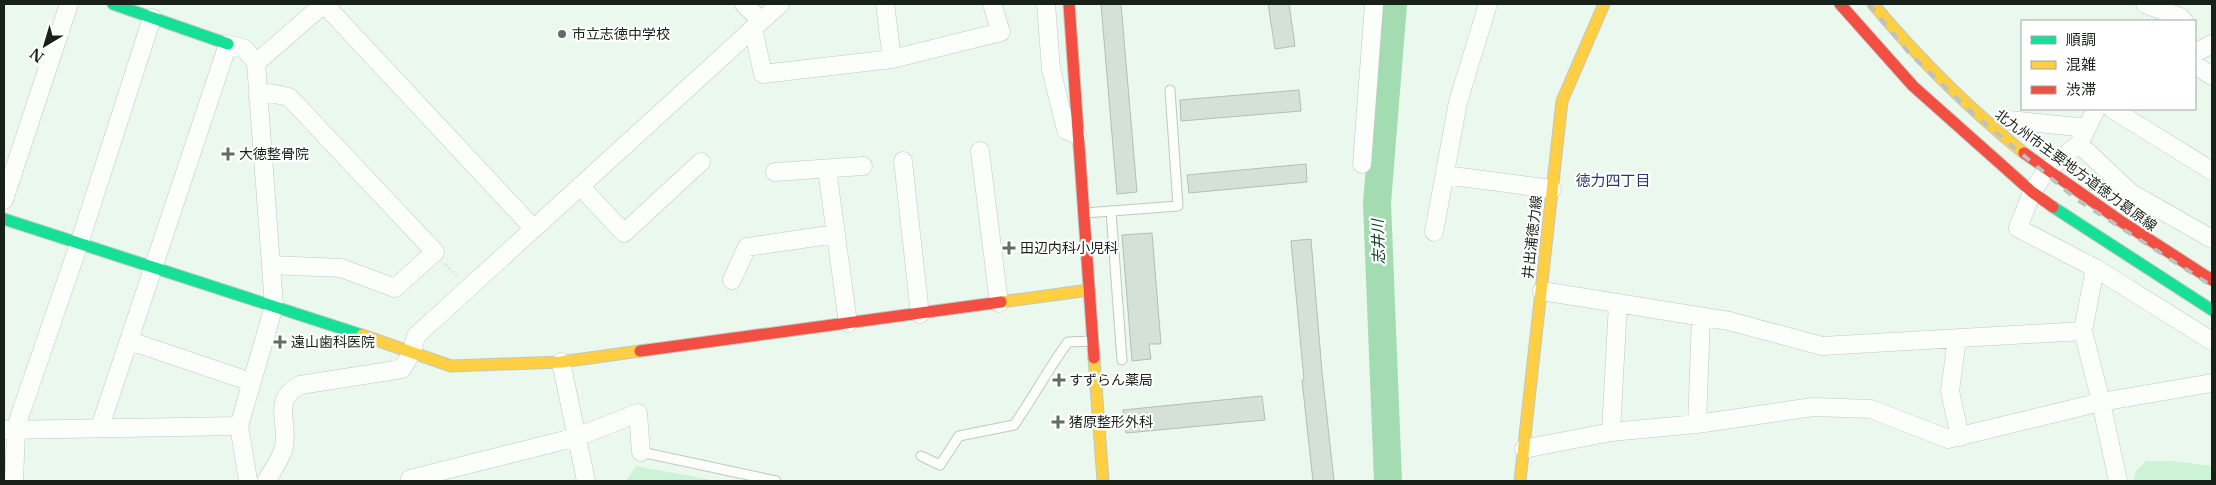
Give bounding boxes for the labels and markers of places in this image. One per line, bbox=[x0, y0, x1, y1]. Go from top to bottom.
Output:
place label: 市立志徳中学校 bbox=[572, 25, 670, 43]
marker: 市立志徳中学校 bbox=[556, 28, 568, 40]
place label: 大徳整骨院 bbox=[239, 145, 309, 163]
marker: 大徳整骨院 bbox=[221, 147, 235, 161]
place label: 田辺内科小児科 bbox=[1020, 239, 1118, 257]
marker: 田辺内科小児科 bbox=[1002, 241, 1016, 255]
place label: 遠山歯科医院 bbox=[291, 333, 375, 351]
marker: 遠山歯科医院 bbox=[273, 335, 287, 349]
place label: すずらん薬局 bbox=[1069, 371, 1153, 389]
marker: すずらん薬局 bbox=[1053, 374, 1065, 386]
place label: 猪原整形外科 bbox=[1069, 413, 1153, 431]
marker: 猪原整形外科 bbox=[1051, 415, 1065, 429]

